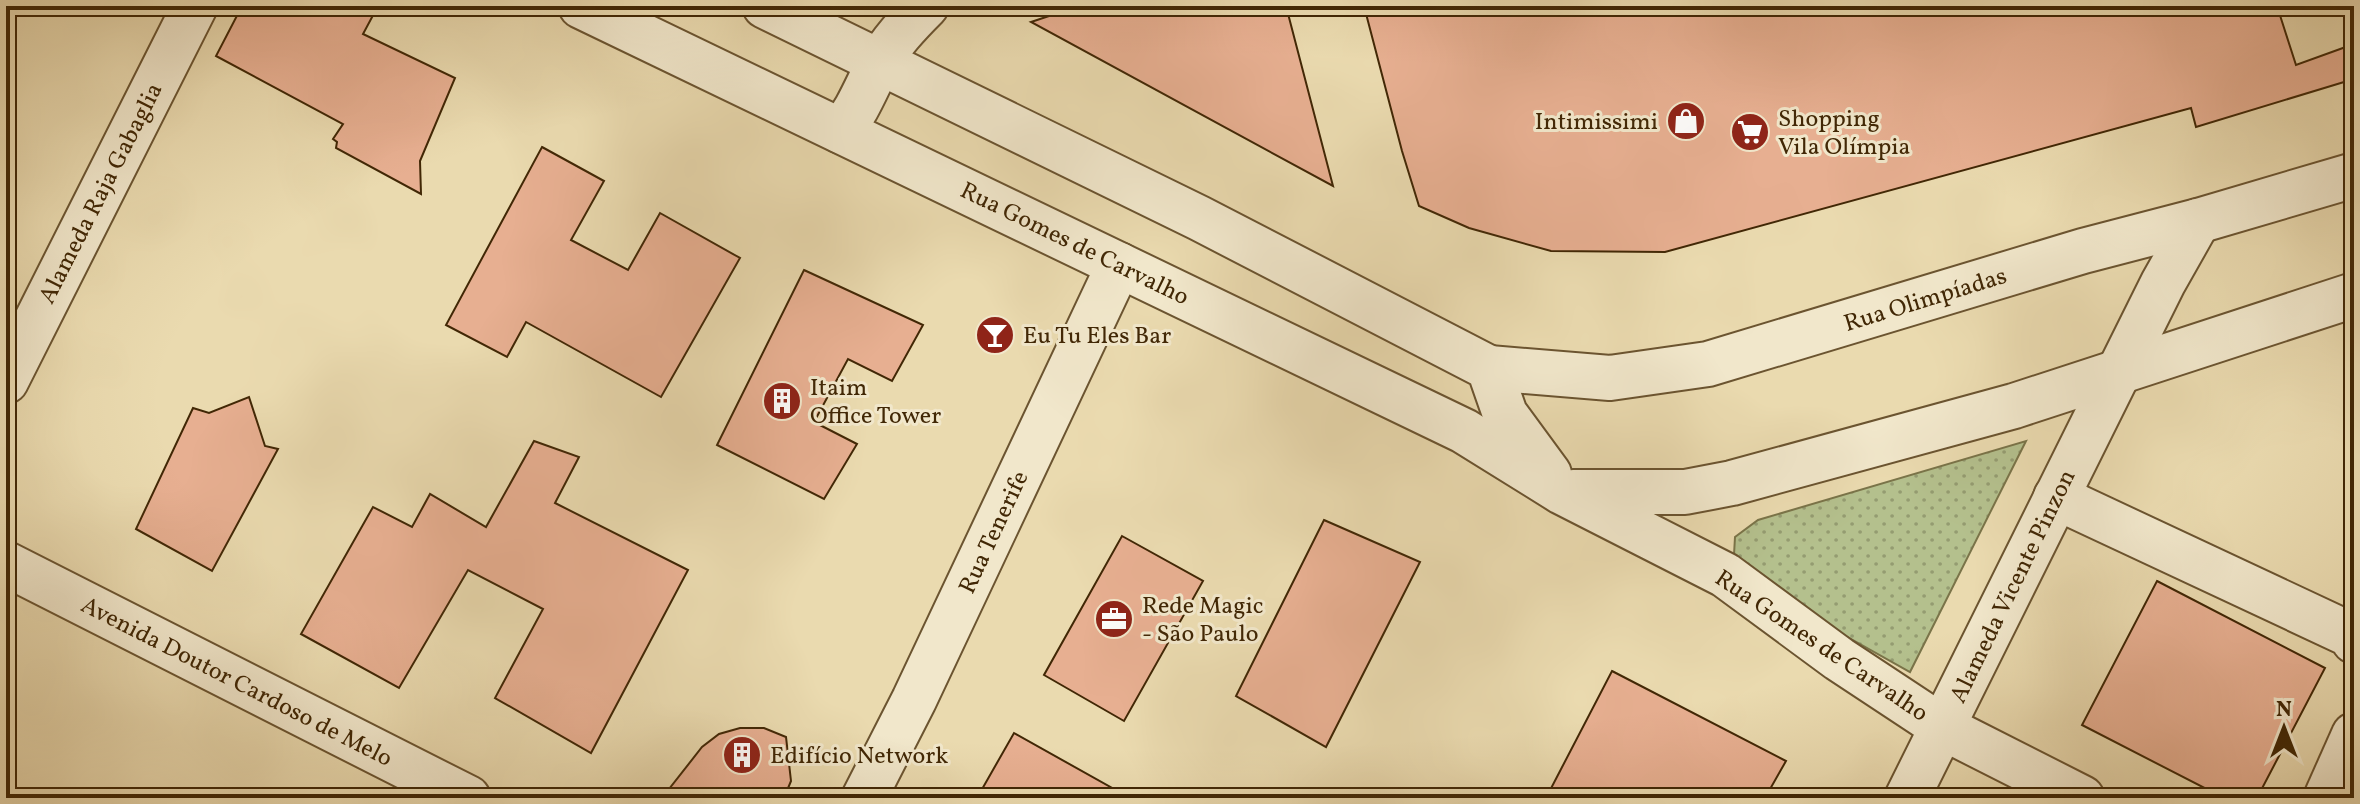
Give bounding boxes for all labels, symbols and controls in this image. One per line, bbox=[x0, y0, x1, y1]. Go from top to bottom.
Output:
street label: Alameda Raja Gabaglia bbox=[31, 77, 172, 310]
shop icon: Intimissimi bbox=[1665, 100, 1707, 142]
place label: Shopping Vila Olímpia bbox=[1778, 103, 1911, 165]
place label: Intimissimi bbox=[1535, 106, 1658, 140]
supermarket icon: Shopping Vila Olímpia bbox=[1729, 111, 1771, 153]
street label: Rua Gomes de Carvalho bbox=[954, 175, 1194, 315]
street label: Rua Olimpíadas bbox=[1840, 260, 2011, 342]
bar icon: Eu Tu Eles Bar bbox=[974, 314, 1016, 356]
place label: Eu Tu Eles Bar bbox=[1023, 320, 1171, 354]
place label: Itaim Office Tower bbox=[810, 372, 941, 434]
building icon: Itaim Office Tower bbox=[761, 380, 803, 422]
street label: Alameda Vicente Pinzon bbox=[1942, 464, 2085, 709]
street label: Rua Tenerife bbox=[951, 466, 1038, 600]
street label: Rua Gomes de Carvalho bbox=[1707, 562, 1934, 731]
street label: Avenida Doutor Cardoso de Melo bbox=[74, 589, 398, 776]
place label: Rede Magic - São Paulo bbox=[1142, 590, 1264, 652]
office icon: Rede Magic - São Paulo bbox=[1093, 598, 1135, 640]
north arrow bbox=[2244, 688, 2324, 768]
text: N bbox=[2276, 695, 2292, 726]
building icon: Edifício Network bbox=[721, 734, 763, 776]
place label: Edifício Network bbox=[770, 740, 948, 774]

